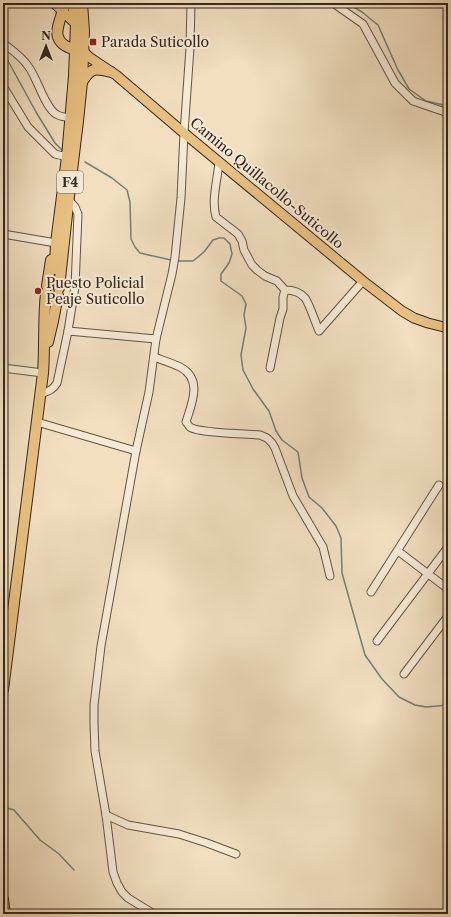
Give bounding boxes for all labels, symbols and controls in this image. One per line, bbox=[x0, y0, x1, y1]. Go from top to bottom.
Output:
north arrow bbox=[26, 26, 66, 66]
text: N bbox=[41, 29, 51, 43]
place label: Parada Suticollo bbox=[101, 33, 209, 51]
marker: Parada Suticollo bbox=[88, 37, 98, 47]
street label: Camino Quillacollo-Suticollo bbox=[187, 113, 347, 253]
road number: F4 bbox=[57, 171, 83, 193]
place label: Puesto Policial Peaje Suticollo bbox=[46, 274, 145, 308]
marker: Puesto Policial Peaje Suticollo bbox=[33, 286, 43, 296]

